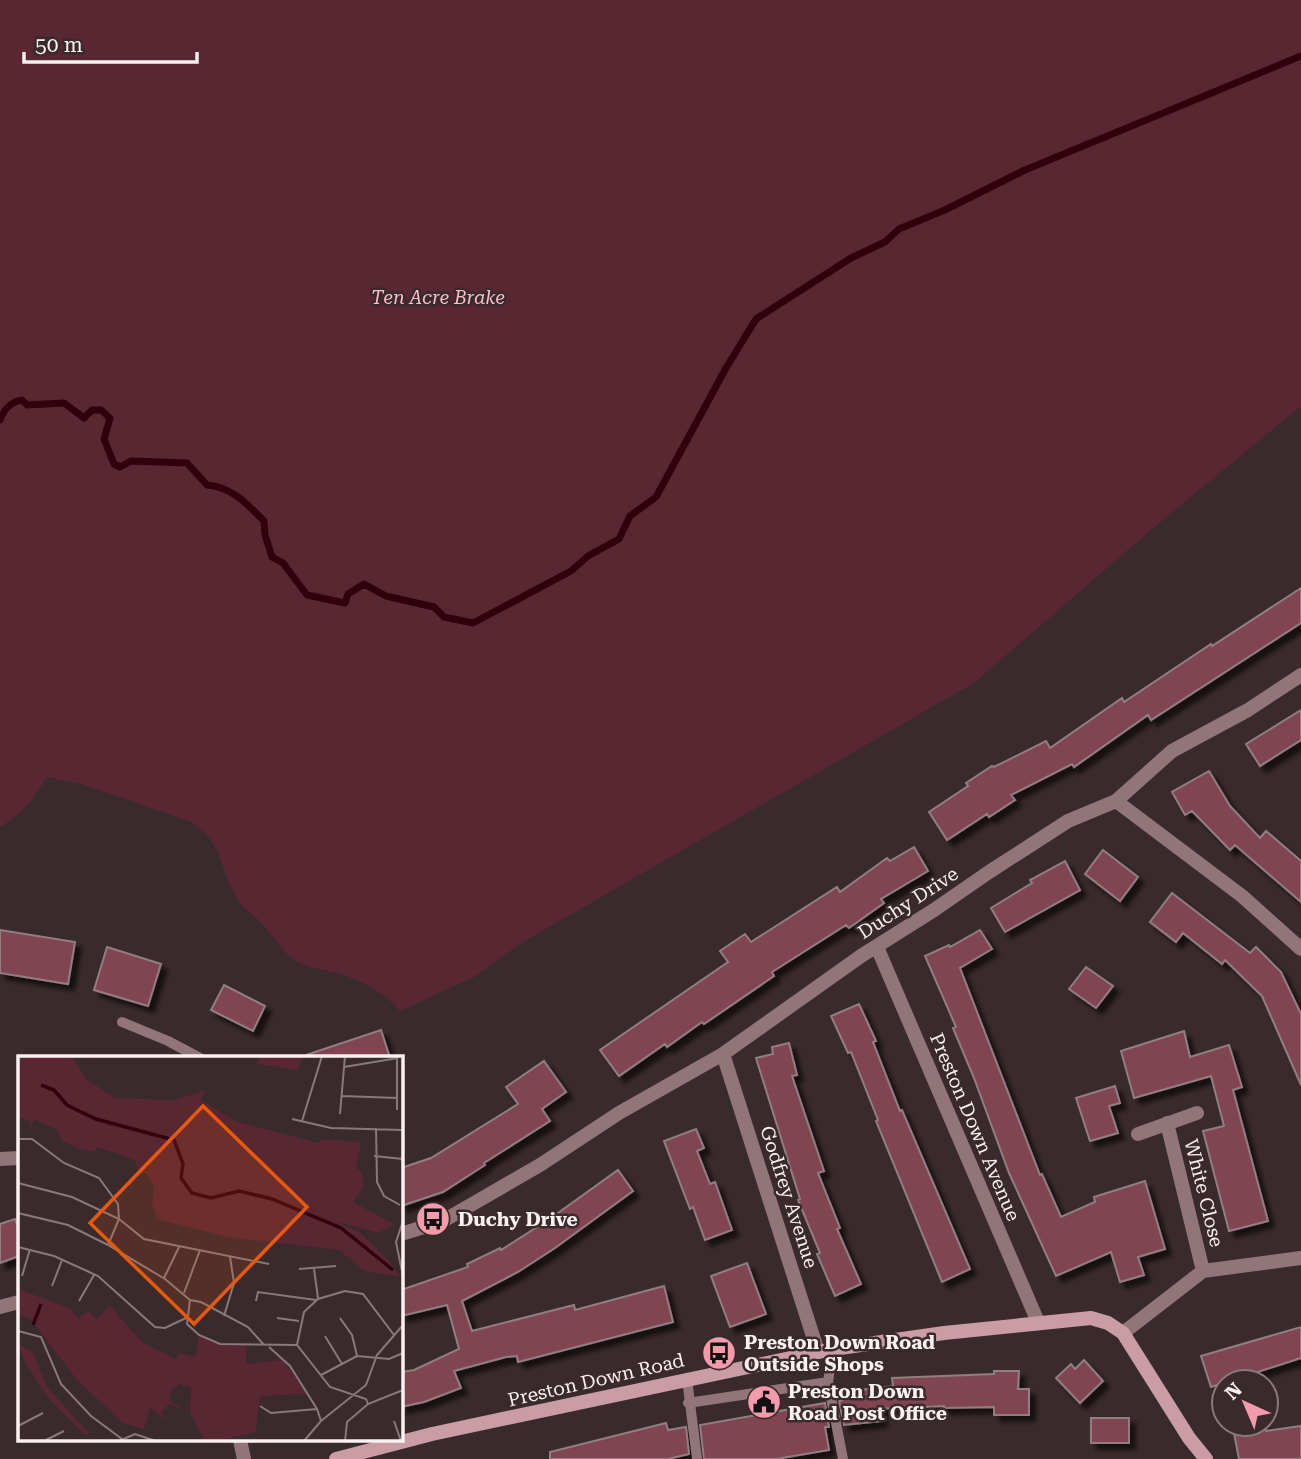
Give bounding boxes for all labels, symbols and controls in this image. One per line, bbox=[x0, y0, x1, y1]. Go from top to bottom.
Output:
scale bar bbox=[24, 21, 198, 65]
text: 50 m bbox=[35, 33, 83, 57]
park label: Ten Acre Brake bbox=[371, 286, 505, 309]
street label: Duchy Drive bbox=[854, 862, 962, 944]
street label: Preston Down Avenue bbox=[925, 1030, 1025, 1224]
inset map bbox=[18, 1056, 402, 1442]
street label: Godfrey Avenue bbox=[755, 1123, 823, 1271]
street label: White Close bbox=[1179, 1137, 1229, 1249]
bus stop icon: Duchy Drive bbox=[414, 1200, 452, 1238]
place label: Duchy Drive bbox=[458, 1208, 578, 1231]
place label: Preston Down Road Outside Shops bbox=[744, 1331, 935, 1376]
bus stop icon: Preston Down Road Outside Shops bbox=[700, 1334, 738, 1372]
street label: Preston Down Road bbox=[505, 1348, 687, 1412]
north arrow bbox=[1210, 1368, 1280, 1438]
text: N bbox=[1220, 1378, 1247, 1404]
place label: Preston Down Road Post Office bbox=[788, 1380, 947, 1425]
public building icon: Preston Down Road Post Office bbox=[745, 1383, 783, 1421]

